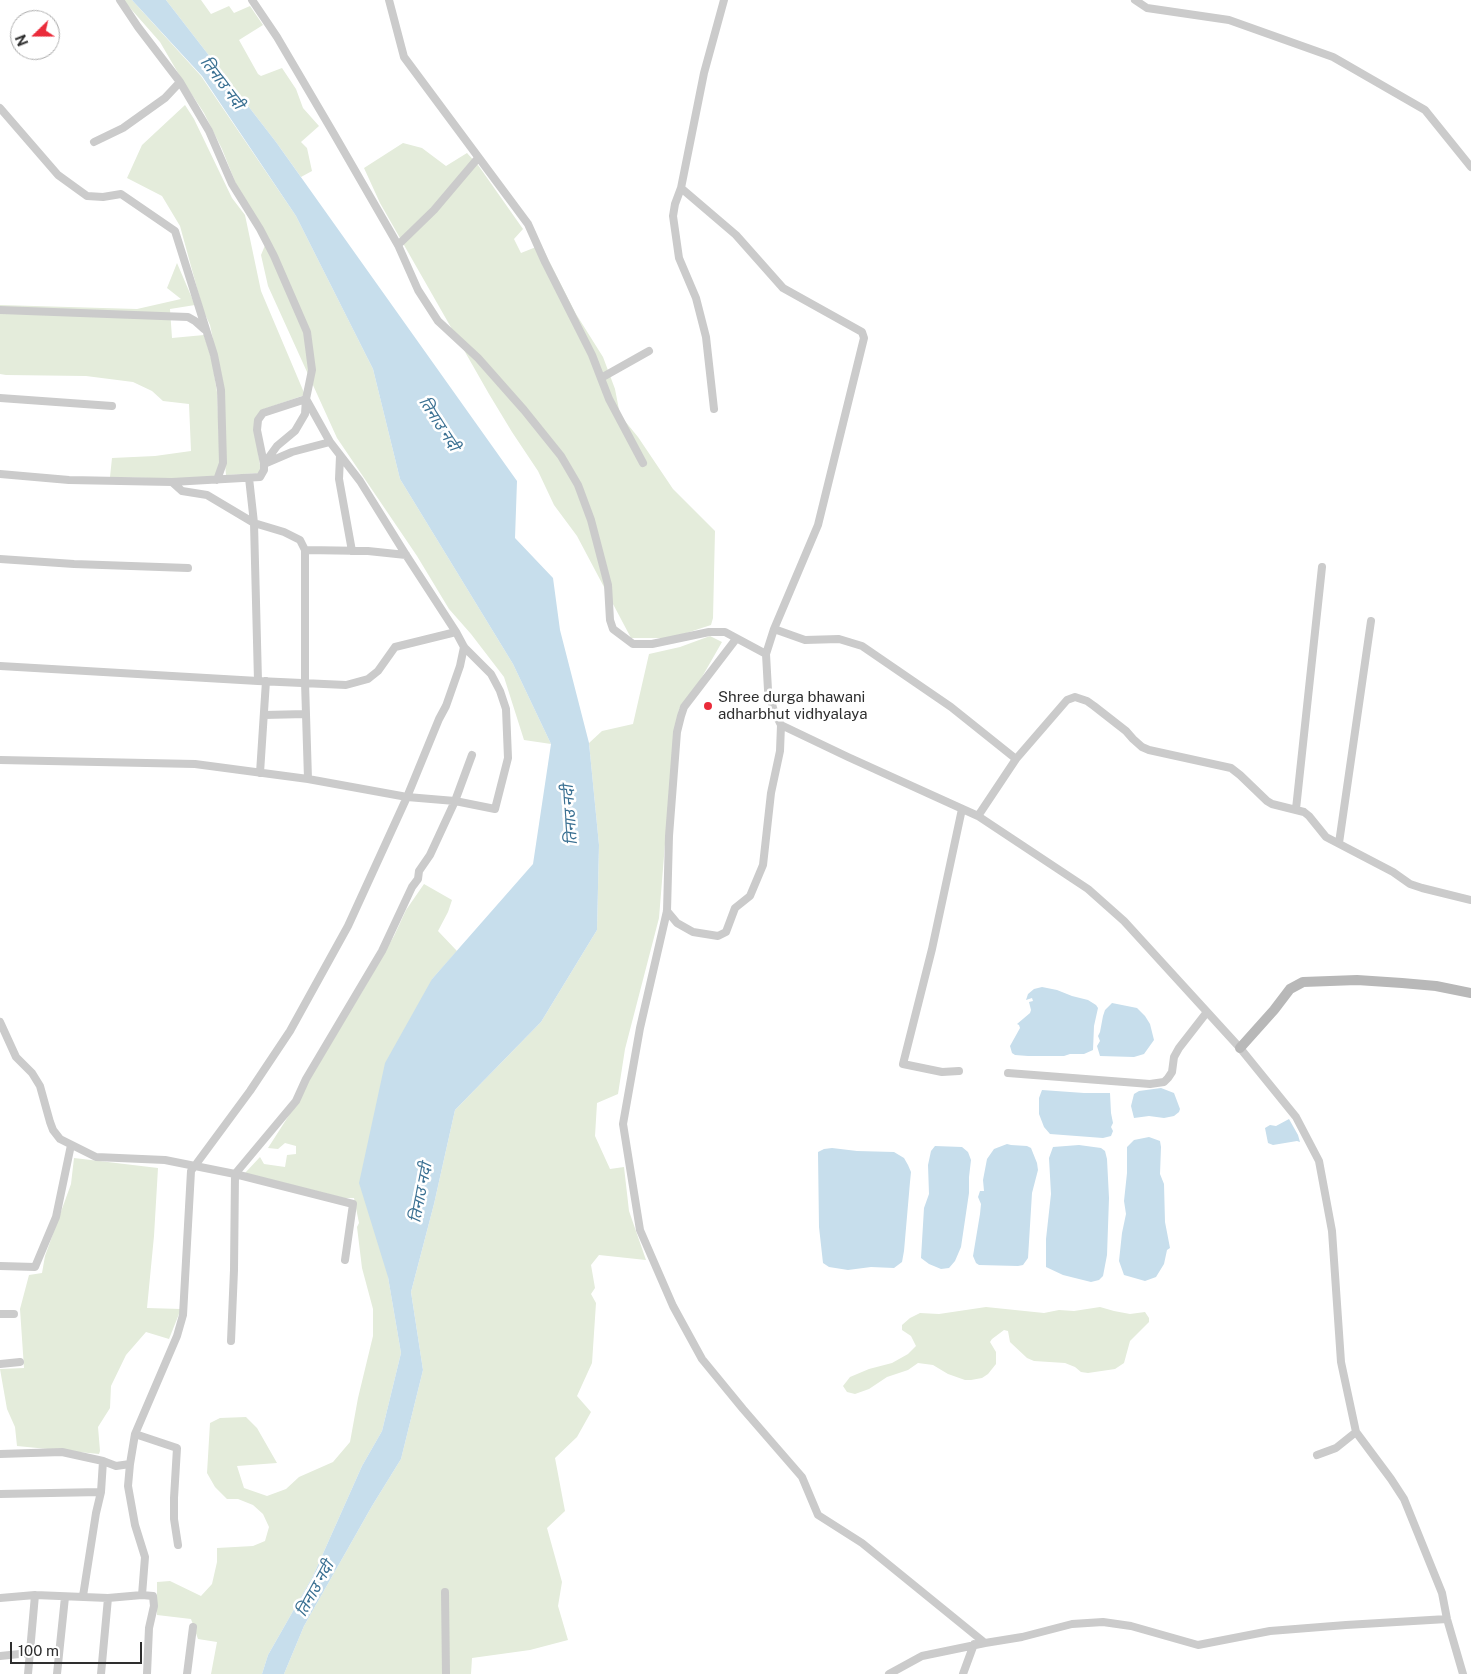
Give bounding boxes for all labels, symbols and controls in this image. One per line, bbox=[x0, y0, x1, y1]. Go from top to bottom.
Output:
north arrow bbox=[10, 10, 60, 60]
text: N bbox=[13, 32, 31, 48]
water label: तिनाउ नदी bbox=[196, 53, 248, 113]
water label: तिनाउ नदी bbox=[414, 393, 464, 455]
place label: Shree durga bhawani adharbhut vidhyalaya bbox=[718, 688, 867, 723]
marker: Shree durga bhawani adharbhut vidhyalaya bbox=[702, 700, 714, 712]
water label: तिनाउ नदी bbox=[558, 784, 582, 846]
water label: तिनाउ नदी bbox=[406, 1161, 436, 1225]
water label: तिनाउ नदी bbox=[292, 1558, 338, 1620]
scale bar bbox=[12, 1632, 145, 1664]
text: 100 m bbox=[18, 1642, 59, 1659]

